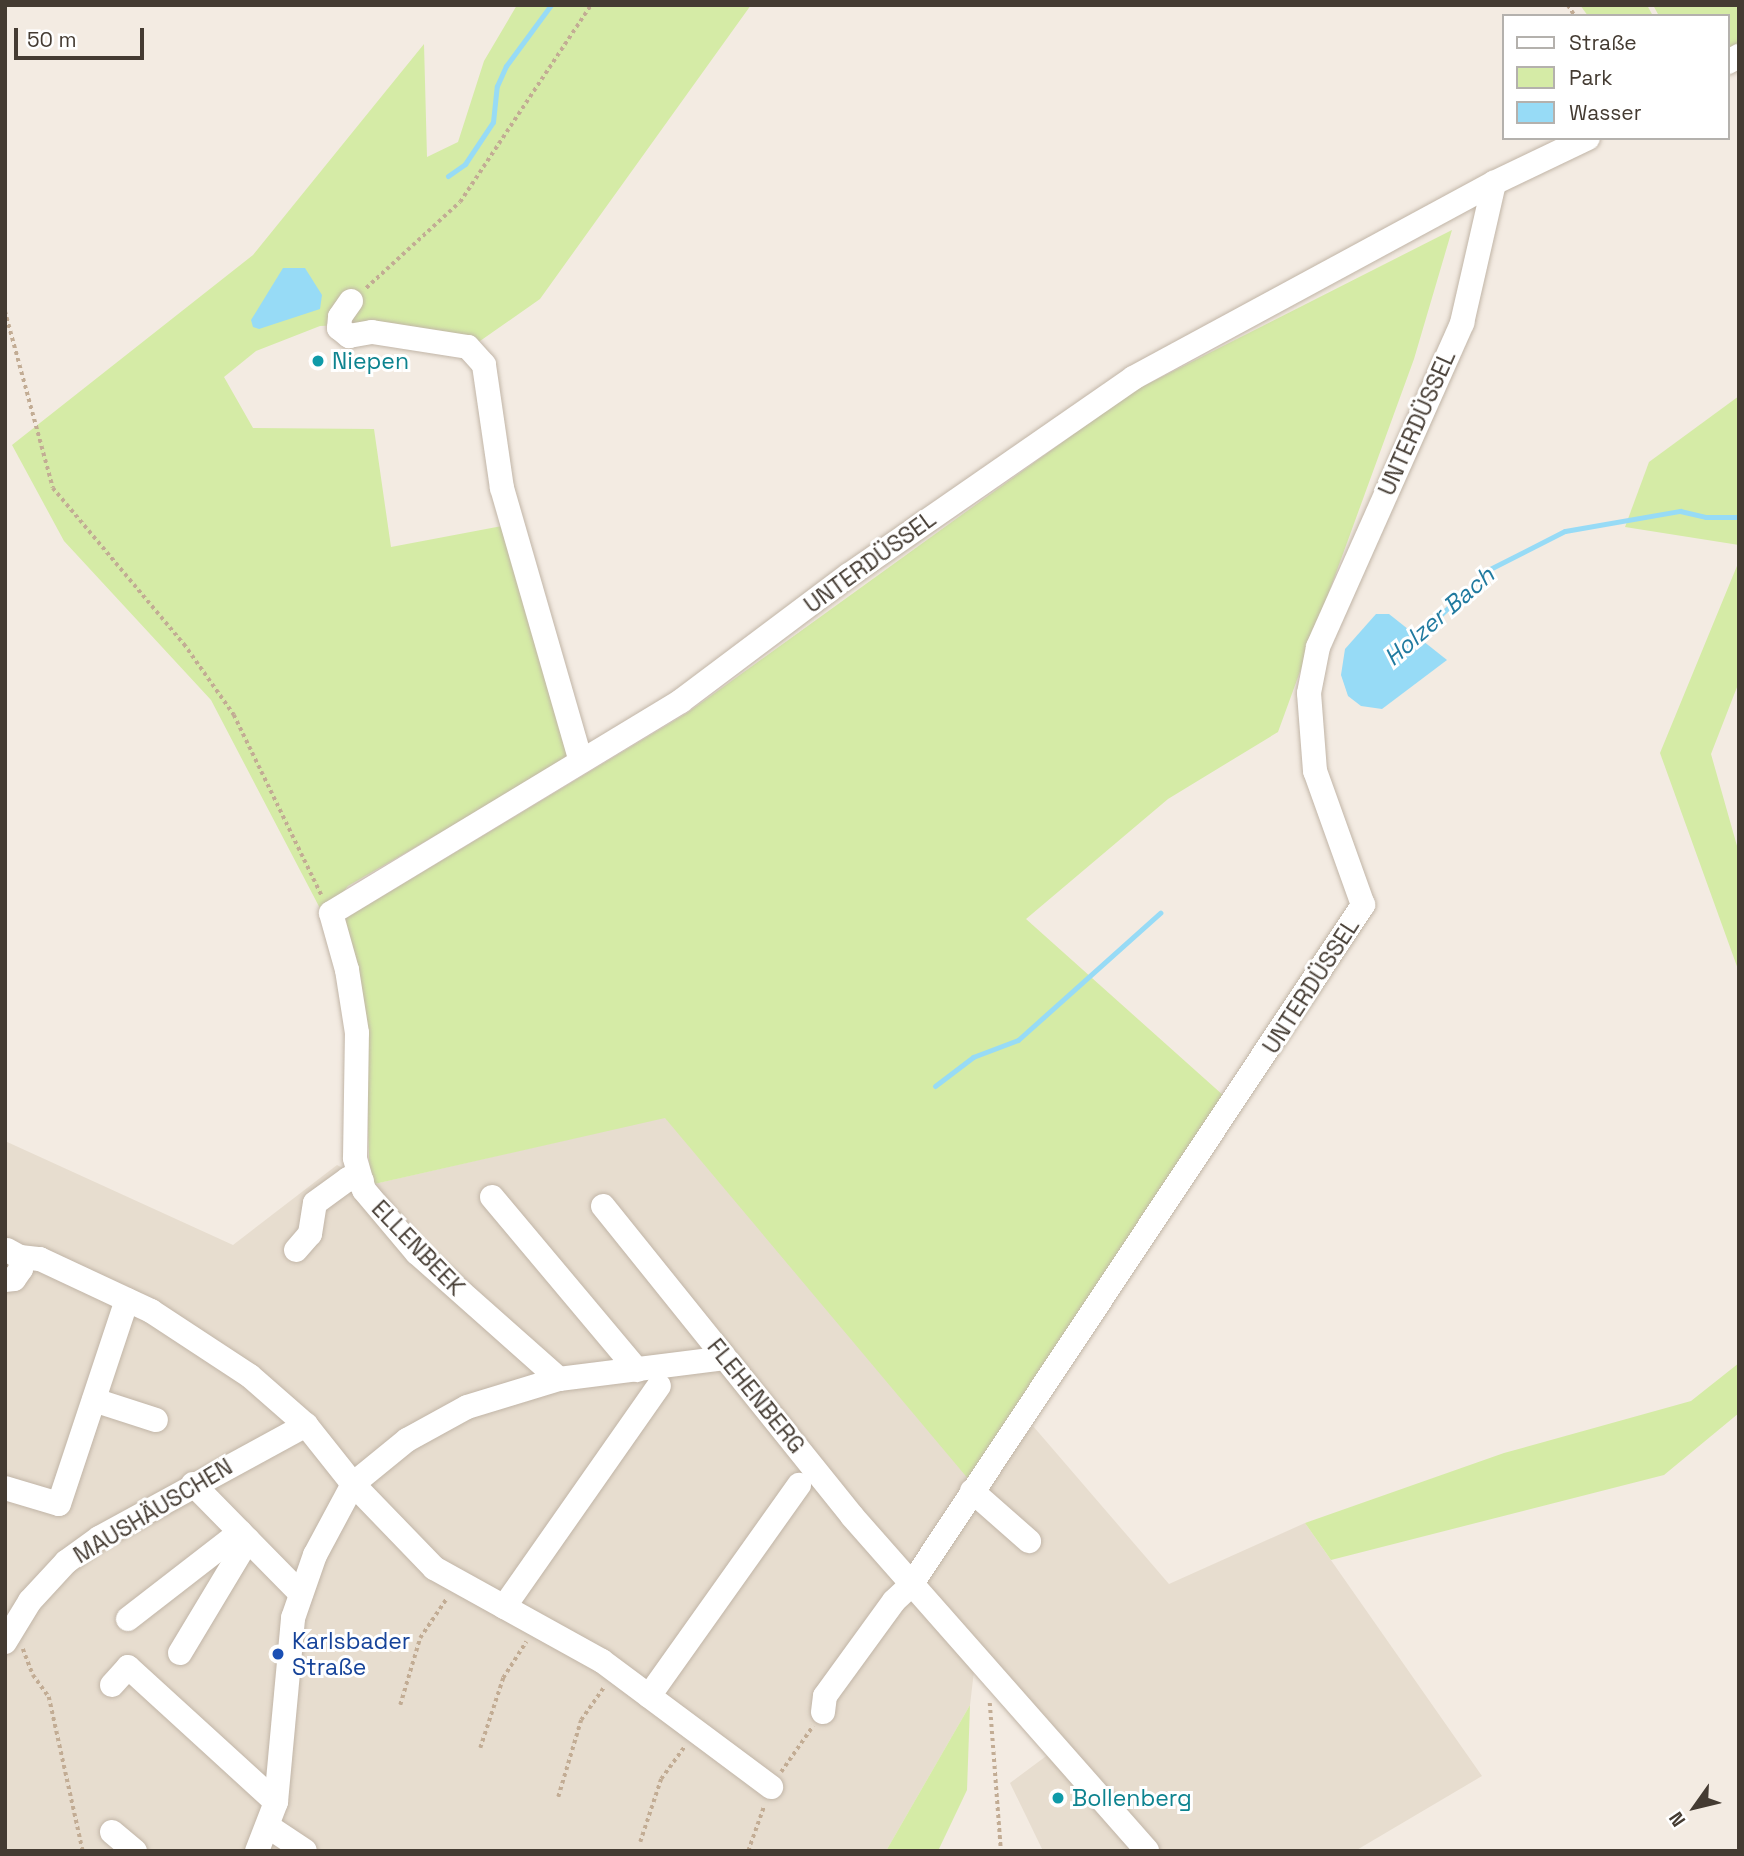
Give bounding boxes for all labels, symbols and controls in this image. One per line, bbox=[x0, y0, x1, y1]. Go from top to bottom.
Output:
scale bar bbox=[18, 14, 147, 58]
legend bbox=[1502, 14, 1730, 140]
text: 50 m bbox=[27, 26, 77, 53]
text: Straße bbox=[1569, 29, 1637, 56]
text: Park bbox=[1569, 64, 1613, 91]
text: Wasser bbox=[1569, 99, 1642, 126]
street label: UNTERDÜSSEL bbox=[1373, 346, 1461, 500]
place label: Niepen bbox=[332, 347, 409, 375]
marker: Niepen bbox=[310, 353, 326, 369]
street label: UNTERDÜSSEL bbox=[799, 505, 941, 619]
water label: Holzer Bach bbox=[1378, 560, 1500, 672]
street label: UNTERDÜSSEL bbox=[1257, 913, 1365, 1059]
street label: ELLENBEEK bbox=[366, 1195, 470, 1301]
street label: FLEHENBERG bbox=[702, 1333, 810, 1459]
street label: MAUSHÄUSCHEN bbox=[69, 1453, 237, 1569]
place label: Karlsbader Straße bbox=[292, 1627, 411, 1681]
marker: Karlsbader Straße bbox=[270, 1646, 286, 1662]
north arrow bbox=[1660, 1772, 1730, 1842]
place label: Bollenberg bbox=[1072, 1784, 1192, 1812]
marker: Bollenberg bbox=[1050, 1790, 1066, 1806]
text: N bbox=[1663, 1807, 1691, 1831]

